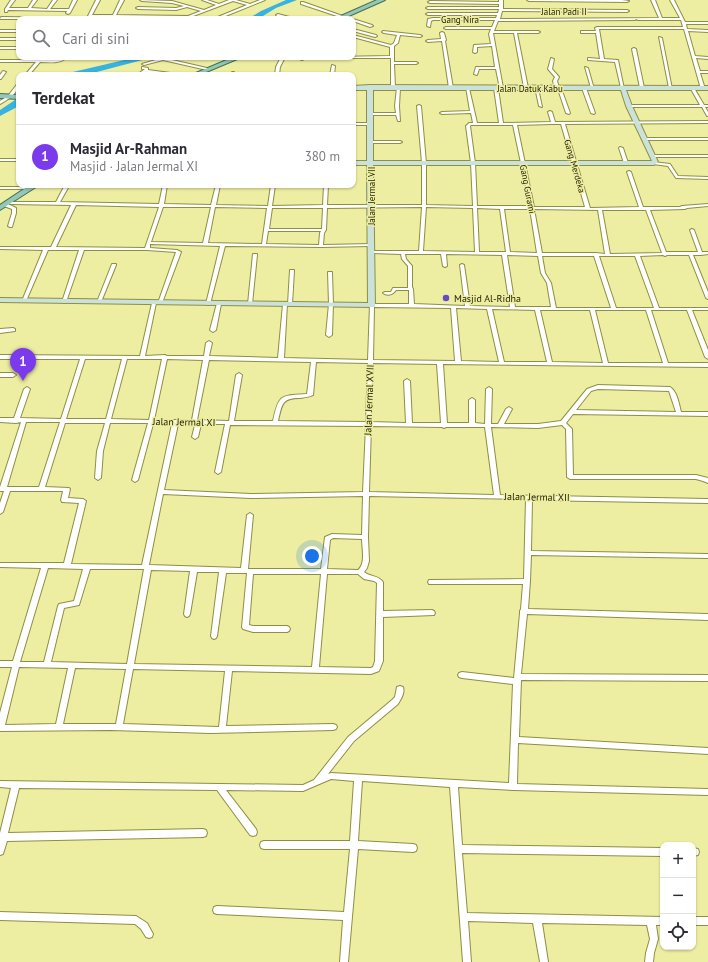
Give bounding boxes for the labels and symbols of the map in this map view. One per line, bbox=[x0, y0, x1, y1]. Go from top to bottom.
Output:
street label: Jalan Padi II bbox=[540, 6, 587, 17]
street label: Gang Nira bbox=[441, 14, 479, 25]
street label: Jalan Datuk Kabu bbox=[496, 83, 563, 94]
street label: Gang Merdeka bbox=[562, 138, 588, 194]
street label: Gang Gurami bbox=[518, 164, 538, 214]
street label: Jalan Jermal VII bbox=[366, 167, 377, 226]
place label: Masjid Al-Ridha bbox=[454, 292, 521, 305]
marker: Masjid Al-Ridha bbox=[441, 293, 451, 303]
pin: 1 bbox=[10, 348, 36, 381]
street label: Jalan Jermal XVII bbox=[361, 364, 377, 437]
street label: Jalan Jermal XI bbox=[152, 415, 215, 429]
street label: Jalan Jermal XII bbox=[503, 490, 570, 504]
your location bbox=[302, 546, 322, 566]

